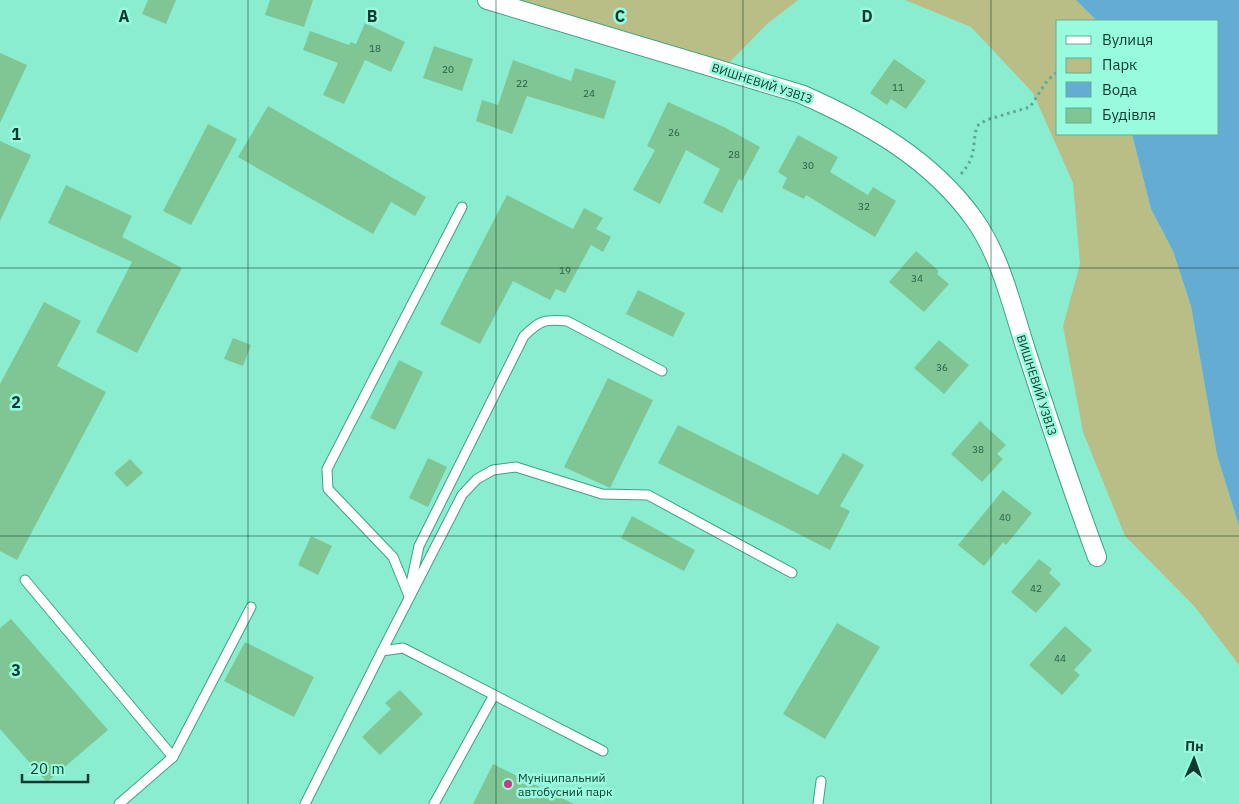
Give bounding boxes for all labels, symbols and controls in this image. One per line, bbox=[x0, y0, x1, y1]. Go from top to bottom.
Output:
text: A bbox=[119, 6, 130, 26]
text: B bbox=[367, 6, 378, 26]
text: C bbox=[615, 6, 625, 26]
text: D bbox=[861, 6, 873, 26]
legend bbox=[1056, 20, 1219, 135]
text: Вулиця bbox=[1102, 30, 1153, 49]
house number: 18 bbox=[369, 42, 381, 55]
text: Парк bbox=[1102, 55, 1137, 74]
street label: ВИШНЕВИЙ УЗВІЗ bbox=[710, 60, 814, 106]
house number: 20 bbox=[442, 63, 454, 76]
house number: 22 bbox=[516, 77, 528, 90]
text: Вода bbox=[1102, 80, 1137, 99]
house number: 11 bbox=[892, 81, 904, 94]
house number: 24 bbox=[583, 87, 595, 100]
text: Будівля bbox=[1102, 105, 1156, 124]
text: 1 bbox=[11, 124, 21, 144]
house number: 26 bbox=[668, 126, 680, 139]
house number: 28 bbox=[728, 148, 740, 161]
house number: 30 bbox=[802, 159, 814, 172]
house number: 32 bbox=[858, 200, 870, 213]
house number: 19 bbox=[559, 264, 571, 277]
house number: 34 bbox=[911, 272, 923, 285]
street label: ВИШНЕВИЙ УЗВІЗ bbox=[1014, 333, 1060, 437]
house number: 36 bbox=[936, 361, 948, 374]
text: 2 bbox=[11, 392, 21, 412]
house number: 38 bbox=[972, 443, 984, 456]
house number: 40 bbox=[999, 511, 1011, 524]
house number: 42 bbox=[1030, 582, 1042, 595]
house number: 44 bbox=[1054, 652, 1066, 665]
text: 3 bbox=[11, 660, 21, 680]
north arrow bbox=[1169, 734, 1219, 784]
text: Пн bbox=[1185, 737, 1204, 755]
scale bar bbox=[22, 752, 89, 784]
text: 20 m bbox=[30, 759, 65, 778]
place label: Муніципальний автобусний парк bbox=[518, 770, 613, 799]
marker: Муніципальний автобусний парк bbox=[502, 778, 514, 790]

